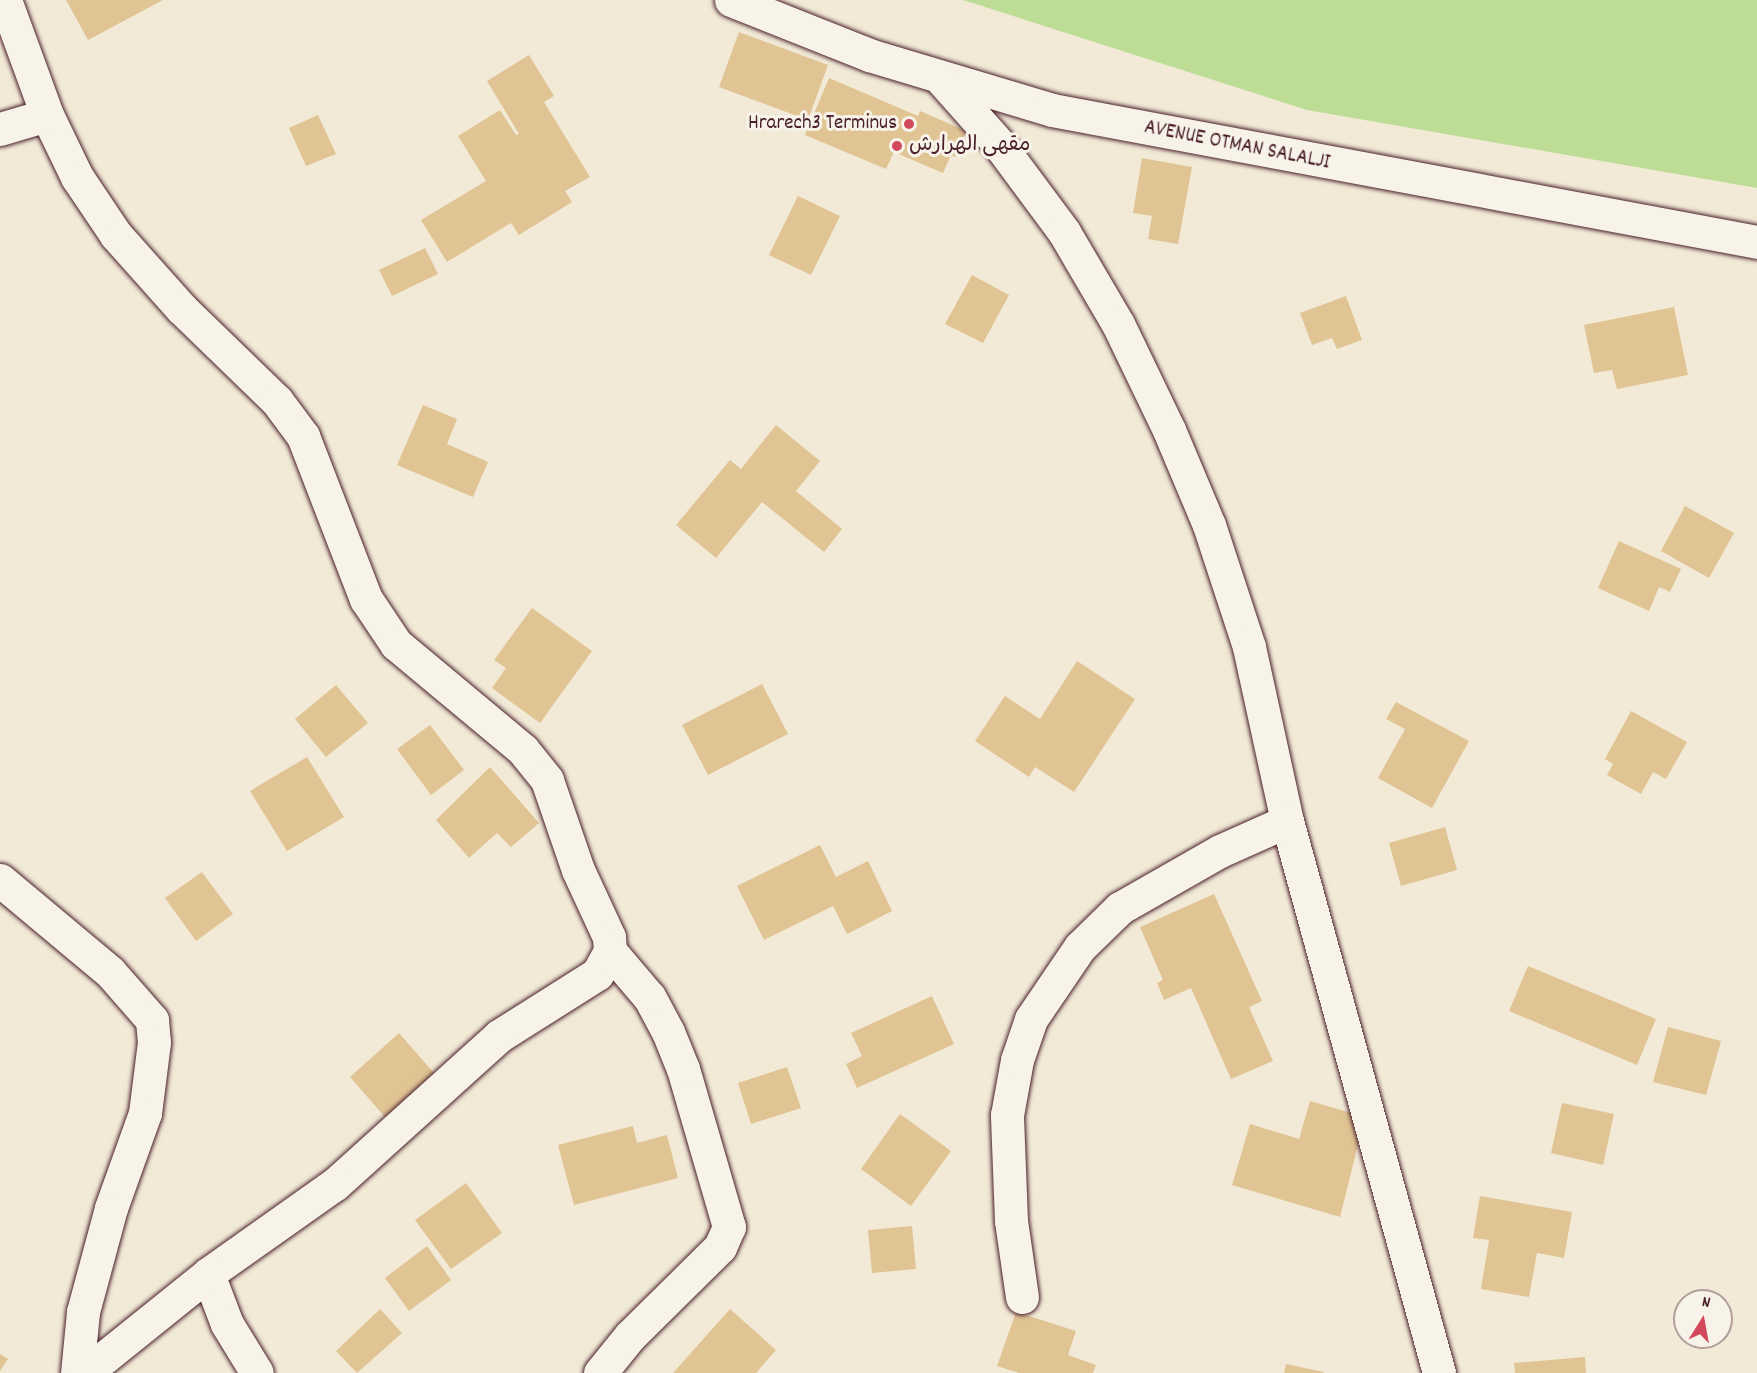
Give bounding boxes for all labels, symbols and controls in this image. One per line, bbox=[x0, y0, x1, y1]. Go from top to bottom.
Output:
place label: Hrarech3 Terminus bbox=[748, 111, 897, 137]
street label: AVENUE OTMAN SALALJI bbox=[1142, 116, 1332, 176]
marker: Hrarech3 Terminus bbox=[902, 117, 916, 131]
place label: مقهى الهرارش bbox=[909, 133, 1030, 159]
marker: مقهى الهرارش bbox=[890, 139, 904, 153]
north arrow bbox=[1673, 1289, 1733, 1349]
text: N bbox=[1700, 1291, 1712, 1315]

